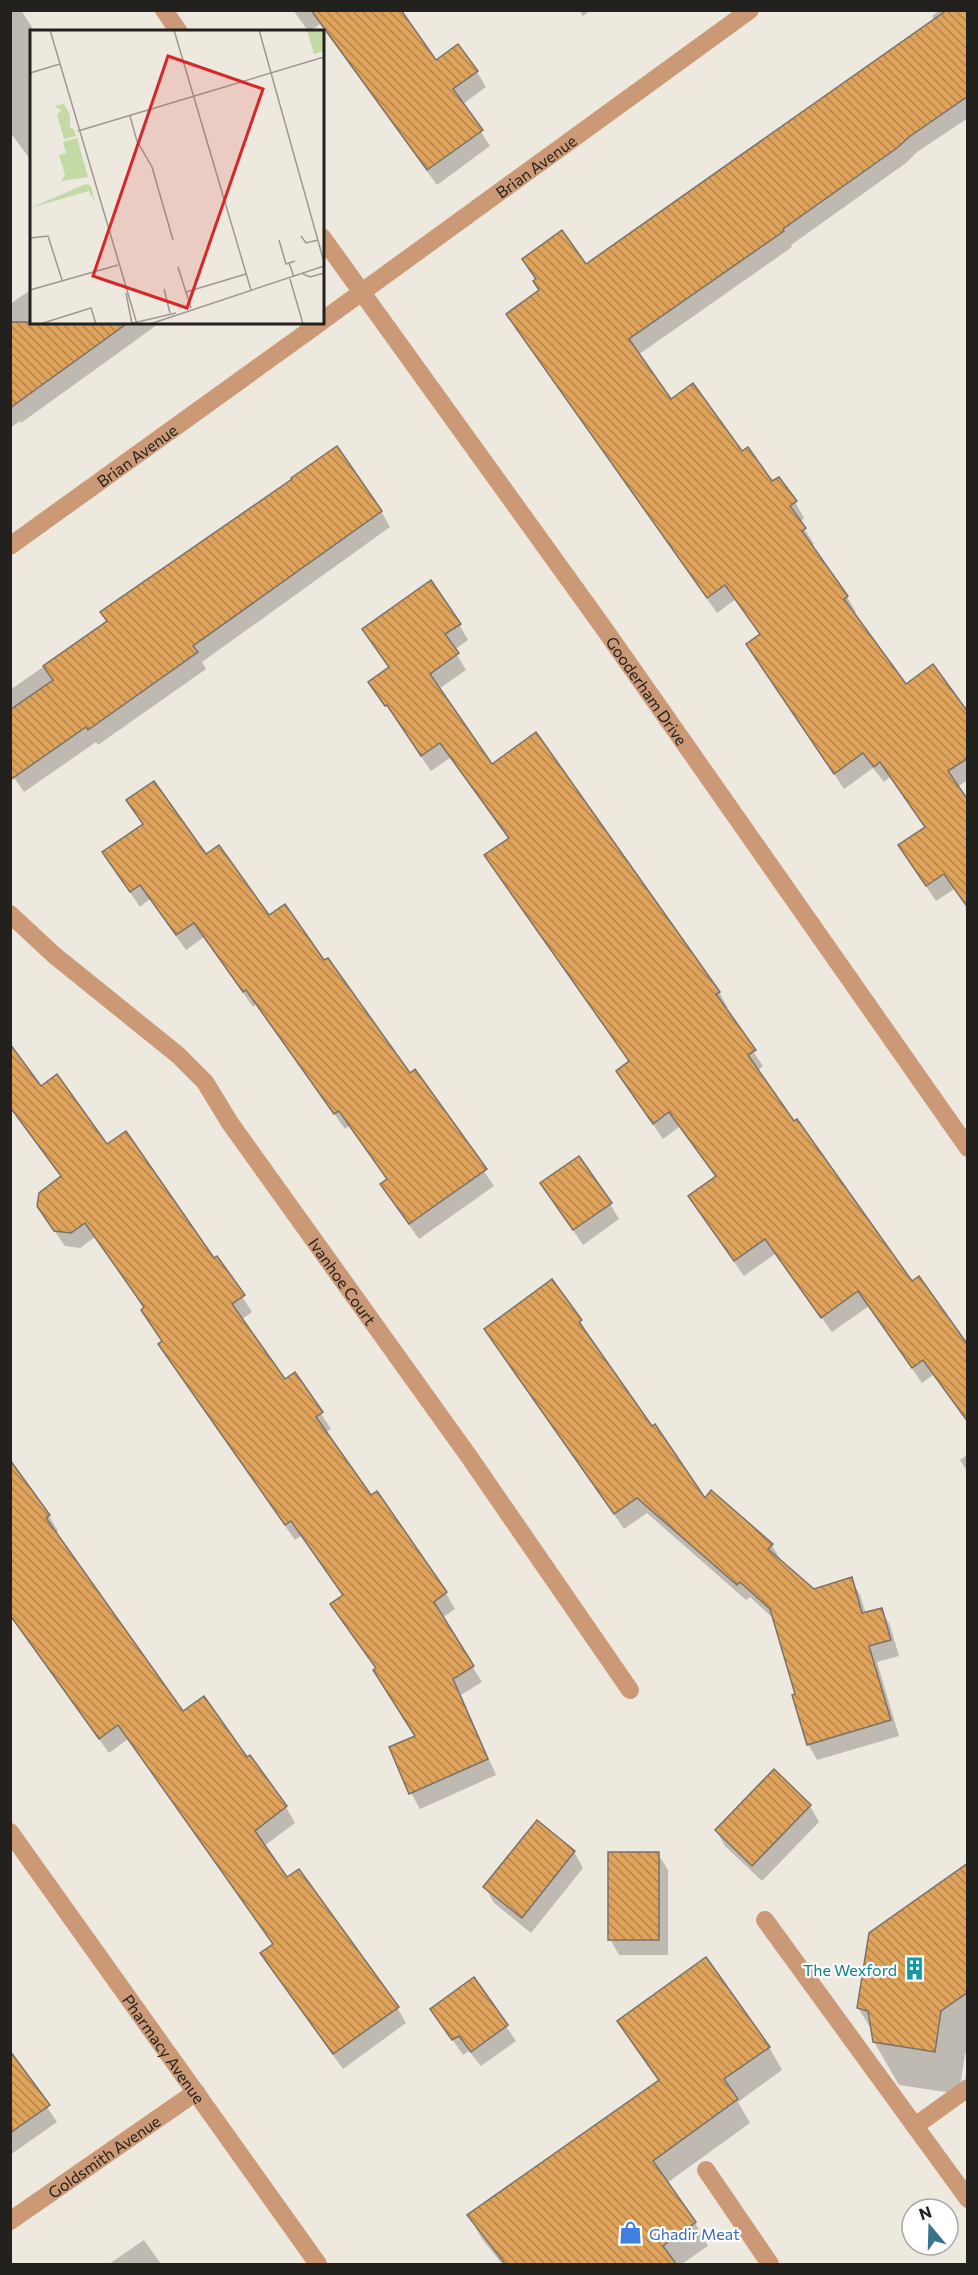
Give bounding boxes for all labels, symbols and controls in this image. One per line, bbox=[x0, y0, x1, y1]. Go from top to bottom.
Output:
inset map bbox=[30, 30, 324, 324]
street label: Brian Avenue bbox=[492, 130, 580, 201]
street label: Brian Avenue bbox=[93, 419, 181, 490]
street label: Gooderham Drive bbox=[603, 632, 692, 748]
street label: Ivanhoe Court bbox=[306, 1234, 381, 1329]
building icon: The Wexford bbox=[902, 1956, 928, 1982]
place label: The Wexford bbox=[803, 1960, 897, 1979]
street label: Pharmacy Avenue bbox=[119, 1991, 210, 2107]
street label: Goldsmith Avenue bbox=[44, 2111, 163, 2202]
north arrow bbox=[900, 2197, 960, 2257]
text: N bbox=[916, 2201, 934, 2223]
shop icon: Ghadir Meat bbox=[618, 2220, 644, 2246]
place label: Ghadir Meat bbox=[649, 2224, 740, 2243]

